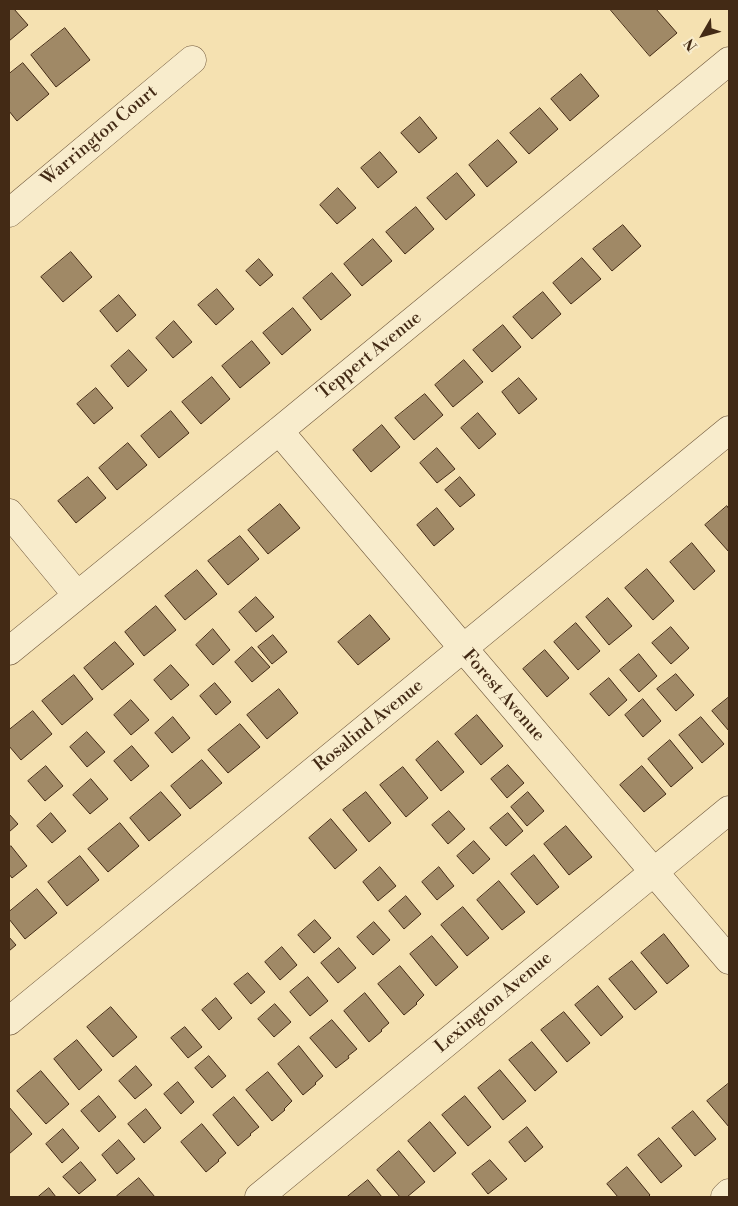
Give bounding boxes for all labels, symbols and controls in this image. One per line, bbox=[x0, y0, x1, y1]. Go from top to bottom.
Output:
north arrow bbox=[678, 10, 728, 60]
text: N bbox=[681, 34, 702, 54]
street label: Warrington Court bbox=[38, 81, 162, 191]
street label: Teppert Avenue bbox=[314, 307, 426, 405]
street label: Forest Avenue bbox=[457, 646, 549, 746]
street label: Rosalind Avenue bbox=[310, 675, 428, 777]
street label: Lexington Avenue bbox=[431, 948, 557, 1058]

